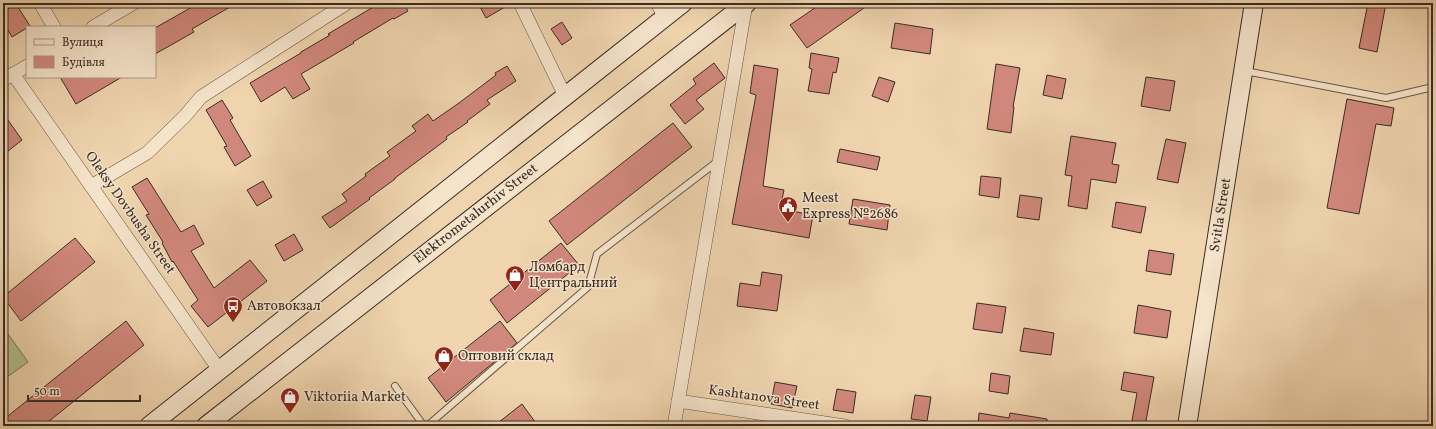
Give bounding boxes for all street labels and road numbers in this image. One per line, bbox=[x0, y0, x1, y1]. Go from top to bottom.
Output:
street label: Oleksy Dovbusha Street bbox=[80, 148, 180, 278]
street label: Elektrometalurhiv Street bbox=[410, 159, 542, 269]
street label: Svitla Street bbox=[1206, 176, 1236, 253]
street label: Kashtanova Street bbox=[707, 381, 821, 415]

